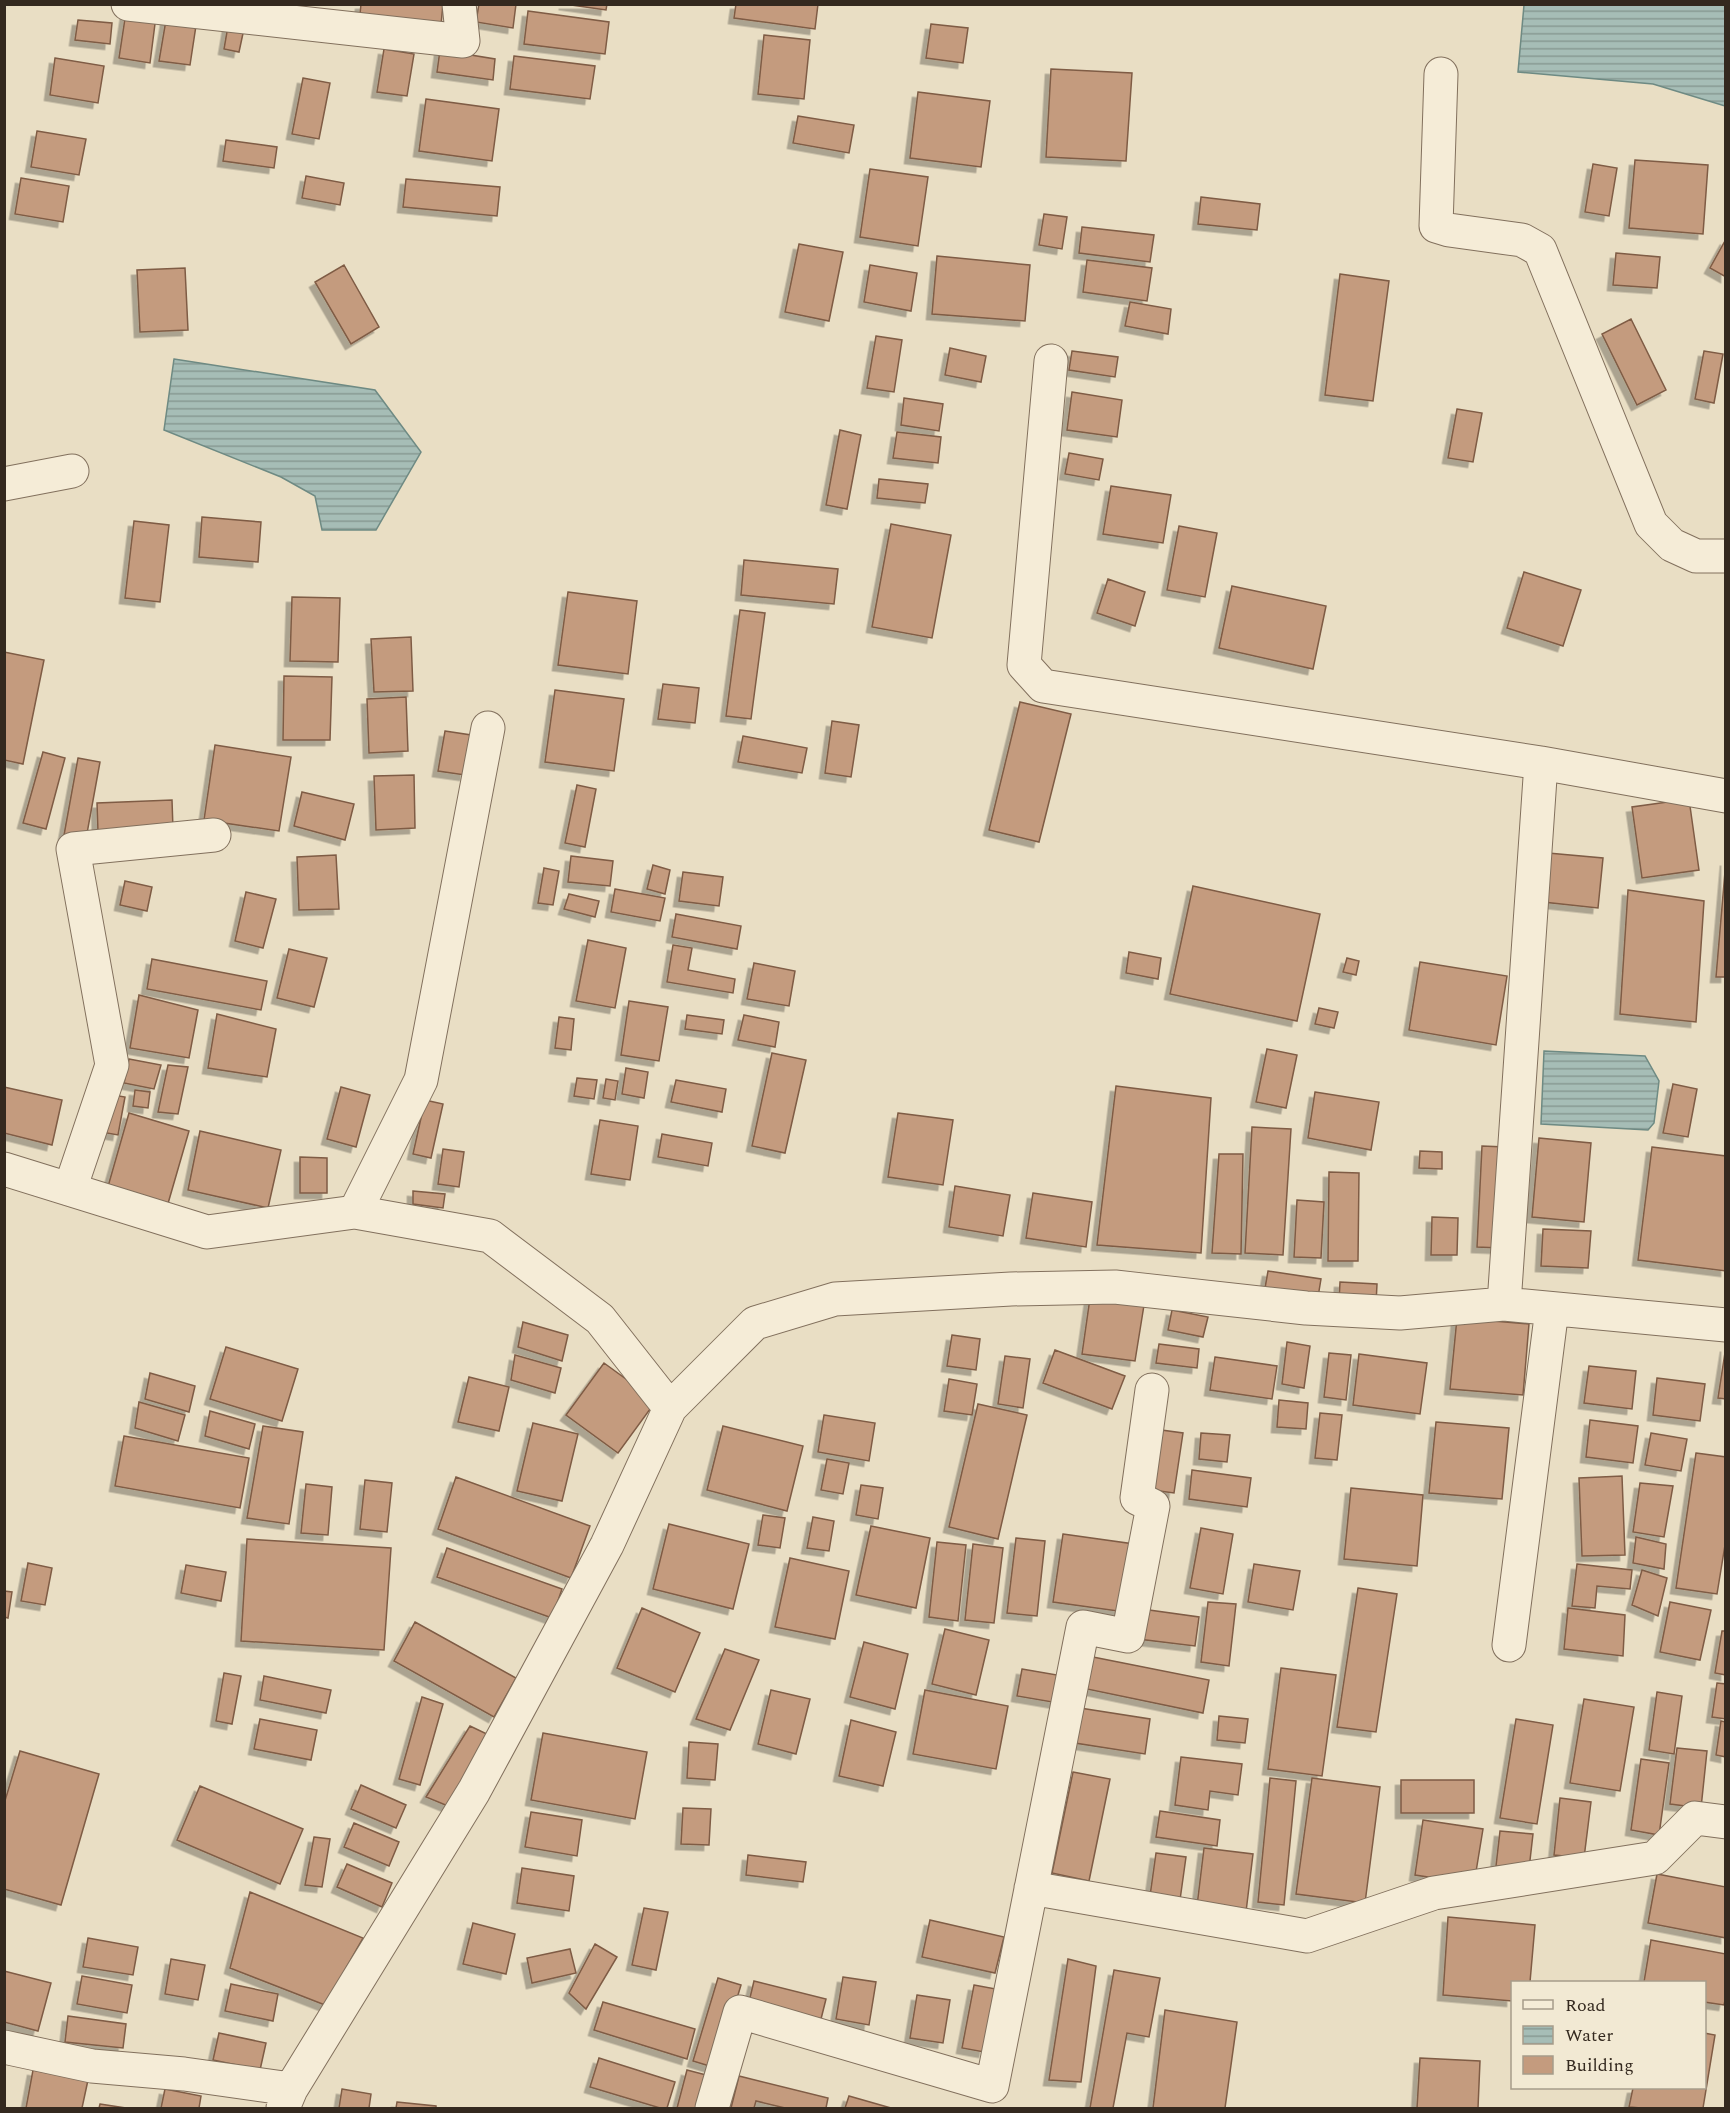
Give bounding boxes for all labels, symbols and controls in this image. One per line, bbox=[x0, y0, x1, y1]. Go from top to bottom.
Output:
legend bbox=[1511, 1981, 1706, 2089]
text: Road bbox=[1565, 1992, 1606, 2019]
text: Water bbox=[1565, 2022, 1613, 2049]
text: Building bbox=[1565, 2052, 1634, 2079]

